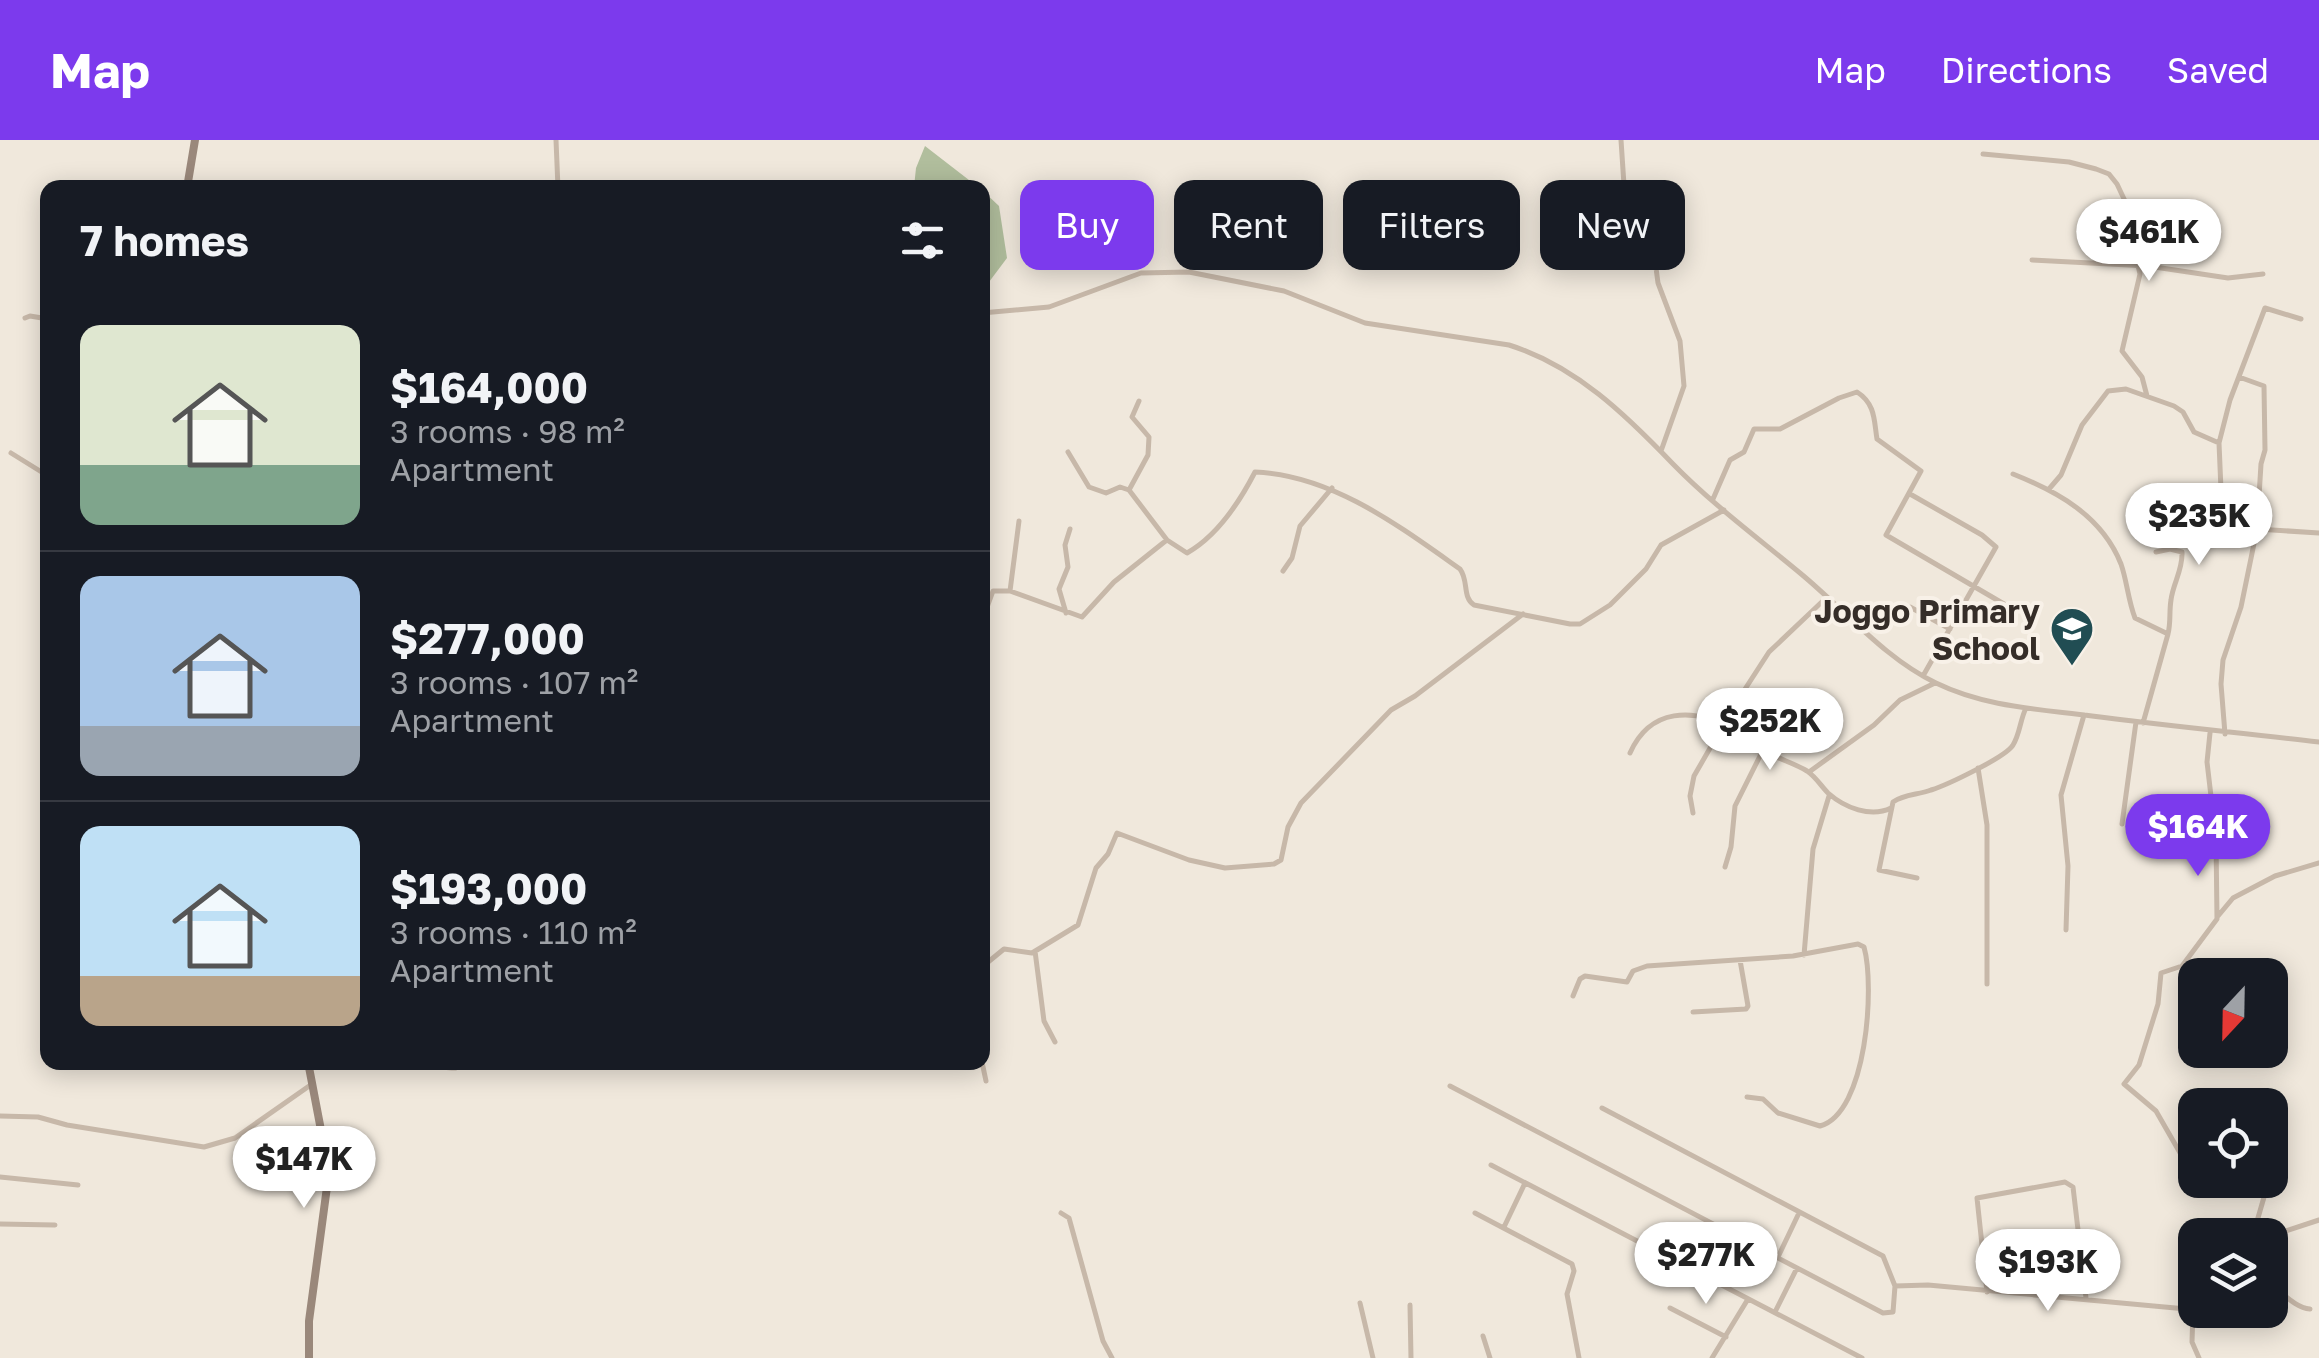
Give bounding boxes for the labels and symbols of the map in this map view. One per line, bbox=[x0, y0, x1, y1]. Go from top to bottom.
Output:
pin: $461K bbox=[2079, 199, 2219, 284]
pin: $235K bbox=[2129, 483, 2269, 568]
place label: Joggo Primary School bbox=[1814, 592, 2040, 667]
school or university icon: Joggo Primary School bbox=[2049, 606, 2095, 667]
pin: $252K bbox=[1700, 688, 1840, 773]
pin: $164K bbox=[2128, 794, 2268, 879]
north arrow bbox=[2178, 958, 2288, 1068]
pin: $147K bbox=[234, 1126, 374, 1211]
pin: $277K bbox=[1636, 1222, 1776, 1307]
pin: $193K bbox=[1978, 1229, 2118, 1314]

